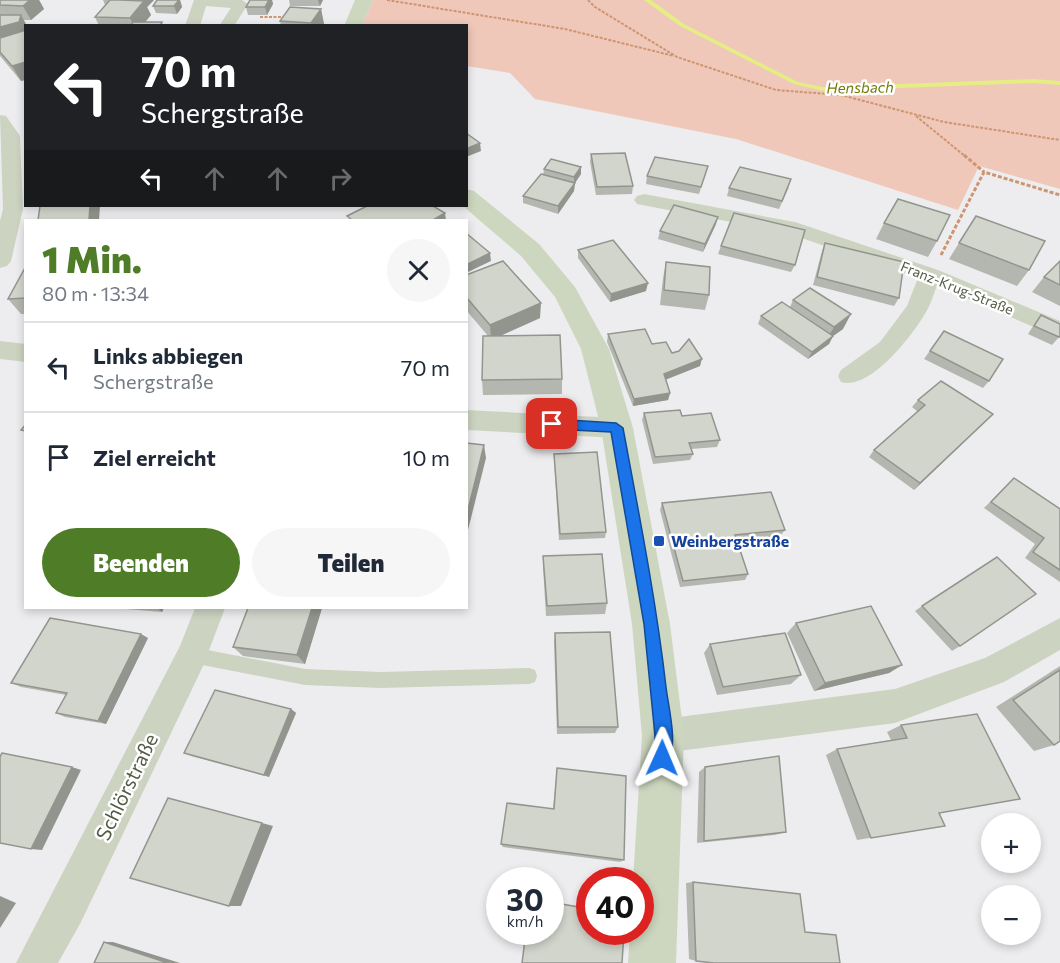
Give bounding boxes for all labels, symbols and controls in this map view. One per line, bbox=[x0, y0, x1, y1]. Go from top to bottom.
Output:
text: 70 m bbox=[141, 44, 236, 96]
icon: left bbox=[42, 48, 120, 126]
water label: Hensbach bbox=[826, 77, 894, 97]
text: Schergstraße bbox=[141, 96, 304, 129]
icon: left bbox=[135, 162, 168, 195]
icon: ahead bbox=[198, 162, 231, 195]
icon: ahead bbox=[261, 162, 294, 195]
icon: right bbox=[324, 162, 357, 195]
text: 1 Min. bbox=[42, 236, 142, 280]
button: close bbox=[387, 239, 450, 302]
street label: Franz-Krug-Straße bbox=[898, 257, 1016, 318]
text: 80 m · 13:34 bbox=[42, 281, 149, 305]
text: Links abbiegen bbox=[93, 342, 243, 369]
icon: left bbox=[42, 351, 75, 384]
text: 70 m bbox=[401, 354, 450, 381]
text: Schergstraße bbox=[93, 369, 214, 393]
pin bbox=[526, 398, 577, 449]
icon: arrive bbox=[535, 407, 568, 440]
icon: arrive bbox=[42, 441, 75, 474]
text: Ziel erreicht bbox=[93, 444, 216, 471]
text: 10 m bbox=[403, 444, 450, 471]
button: Beenden bbox=[42, 528, 240, 597]
button: Teilen bbox=[252, 528, 450, 597]
place label: Weinbergstraße bbox=[671, 531, 789, 550]
marker: Weinbergstraße bbox=[652, 534, 666, 548]
position arrow bbox=[630, 726, 694, 790]
street label: Schlörstraße bbox=[90, 729, 162, 844]
map controls bbox=[981, 813, 1041, 945]
button: + bbox=[981, 813, 1041, 873]
speed limit sign: 40 bbox=[576, 867, 654, 945]
text: 30 bbox=[506, 880, 544, 917]
button: − bbox=[981, 885, 1041, 945]
text: km/h bbox=[507, 912, 543, 930]

